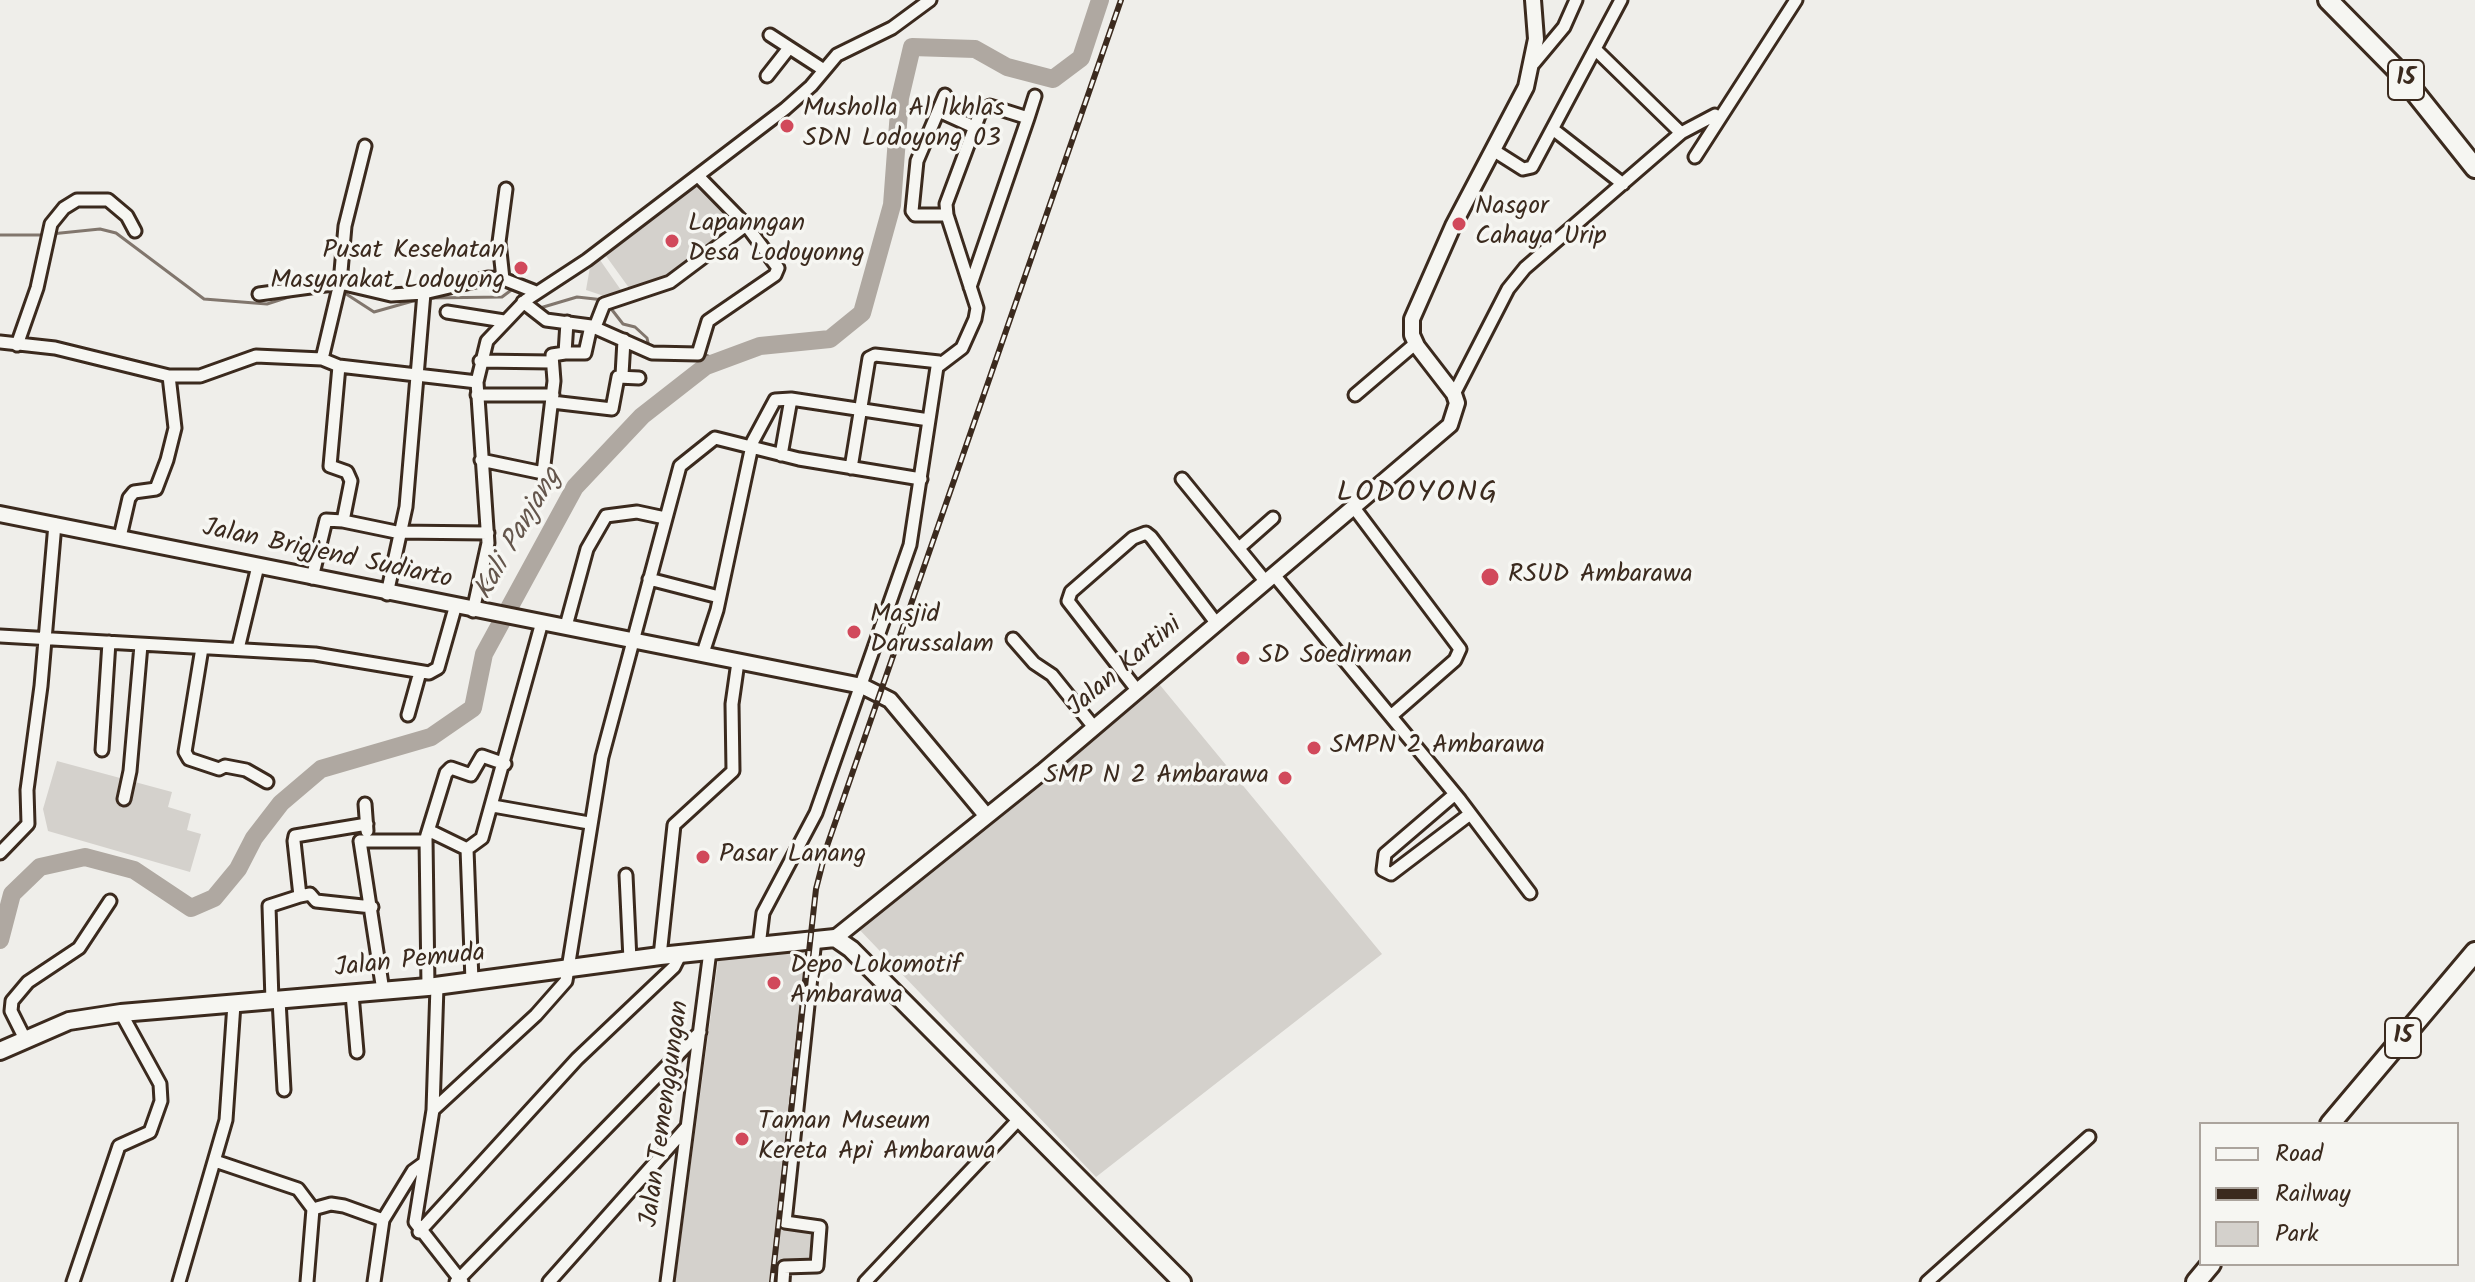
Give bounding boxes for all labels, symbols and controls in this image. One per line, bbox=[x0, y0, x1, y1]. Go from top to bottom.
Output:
road number: 15 bbox=[2388, 60, 2424, 100]
place label: Musholla Al Ikhlas SDN Lodoyong 03 bbox=[803, 95, 1005, 156]
marker: Musholla Al Ikhlas SDN Lodoyong 03 bbox=[778, 117, 796, 135]
place label: Nasgor Cahaya Urip bbox=[1475, 193, 1606, 254]
place label: Lapanngan Desa Lodoyonng bbox=[688, 210, 865, 272]
marker: Nasgor Cahaya Urip bbox=[1450, 215, 1468, 233]
marker: Lapanngan Desa Lodoyonng bbox=[663, 232, 681, 250]
place label: Pusat Kesehatan Masyarakat Lodoyong bbox=[270, 237, 505, 298]
marker: Pusat Kesehatan Masyarakat Lodoyong bbox=[512, 259, 530, 277]
water label: Kali Panjang bbox=[469, 463, 571, 607]
district label: LODOYONG bbox=[1337, 478, 1499, 514]
street label: Jalan Brigjend Sudiarto bbox=[199, 514, 455, 598]
place label: RSUD Ambarawa bbox=[1508, 561, 1693, 593]
marker: RSUD Ambarawa bbox=[1479, 566, 1501, 588]
place label: Masjid Darussalam bbox=[870, 601, 994, 662]
street label: Jalan Kartini bbox=[1062, 611, 1190, 725]
marker: Masjid Darussalam bbox=[845, 623, 863, 641]
place label: SD Soedirman bbox=[1259, 642, 1412, 674]
marker: SD Soedirman bbox=[1234, 649, 1252, 667]
place label: SMPN 2 Ambarawa bbox=[1330, 732, 1545, 764]
marker: SMPN 2 Ambarawa bbox=[1305, 739, 1323, 757]
place label: SMP N 2 Ambarawa bbox=[1044, 762, 1269, 794]
marker: SMP N 2 Ambarawa bbox=[1276, 769, 1294, 787]
place label: Pasar Lanang bbox=[719, 841, 866, 873]
marker: Pasar Lanang bbox=[694, 848, 712, 866]
street label: Jalan Pemuda bbox=[333, 940, 487, 986]
place label: Depo Lokomotif Ambarawa bbox=[790, 952, 962, 1014]
marker: Depo Lokomotif Ambarawa bbox=[765, 974, 783, 992]
street label: Jalan Temenggungan bbox=[636, 999, 698, 1229]
road number: 15 bbox=[2385, 1018, 2421, 1058]
place label: Taman Museum Kereta Api Ambarawa bbox=[758, 1108, 996, 1170]
legend bbox=[2199, 1122, 2459, 1266]
marker: Taman Museum Kereta Api Ambarawa bbox=[733, 1130, 751, 1148]
text: Road bbox=[2275, 1135, 2323, 1174]
text: Railway bbox=[2275, 1175, 2351, 1214]
text: Park bbox=[2275, 1215, 2319, 1254]

